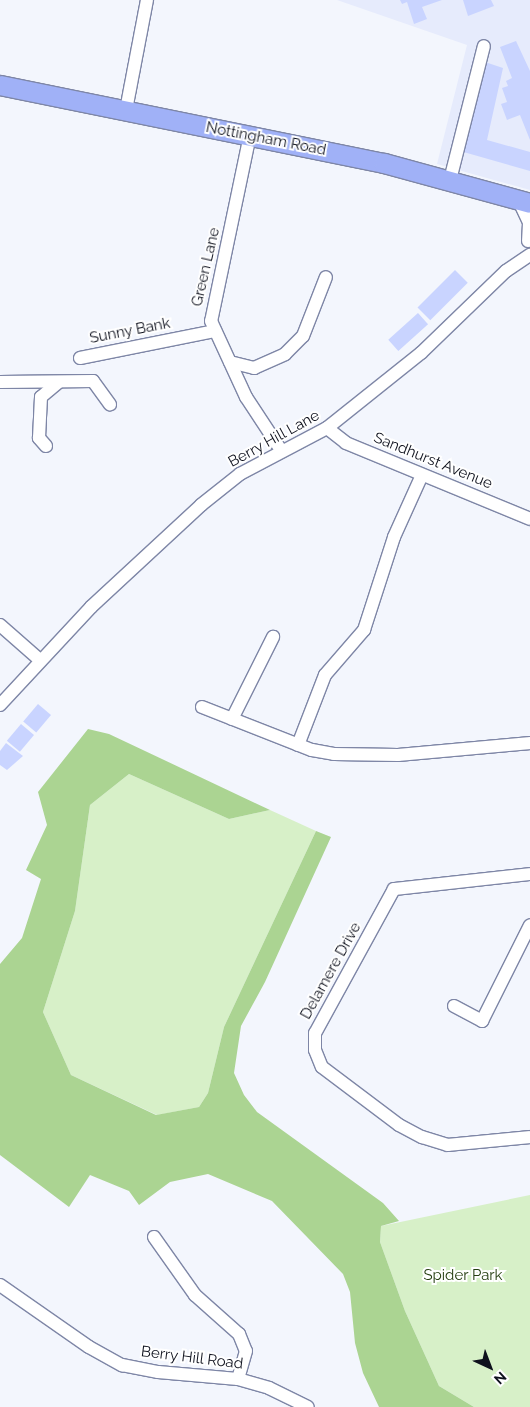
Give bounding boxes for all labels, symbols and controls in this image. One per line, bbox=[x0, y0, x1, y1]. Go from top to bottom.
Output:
street label: Nottingham Road bbox=[204, 119, 328, 159]
street label: Green Lane bbox=[188, 226, 224, 308]
street label: Sunny Bank bbox=[88, 314, 172, 348]
street label: Berry Hill Lane bbox=[225, 406, 323, 472]
street label: Sandhurst Avenue bbox=[371, 429, 495, 493]
street label: Delamere Drive bbox=[297, 919, 365, 1023]
park label: Spider Park bbox=[423, 1267, 503, 1285]
north arrow bbox=[465, 1342, 515, 1392]
street label: Berry Hill Road bbox=[139, 1343, 245, 1373]
text: N bbox=[491, 1368, 510, 1387]

